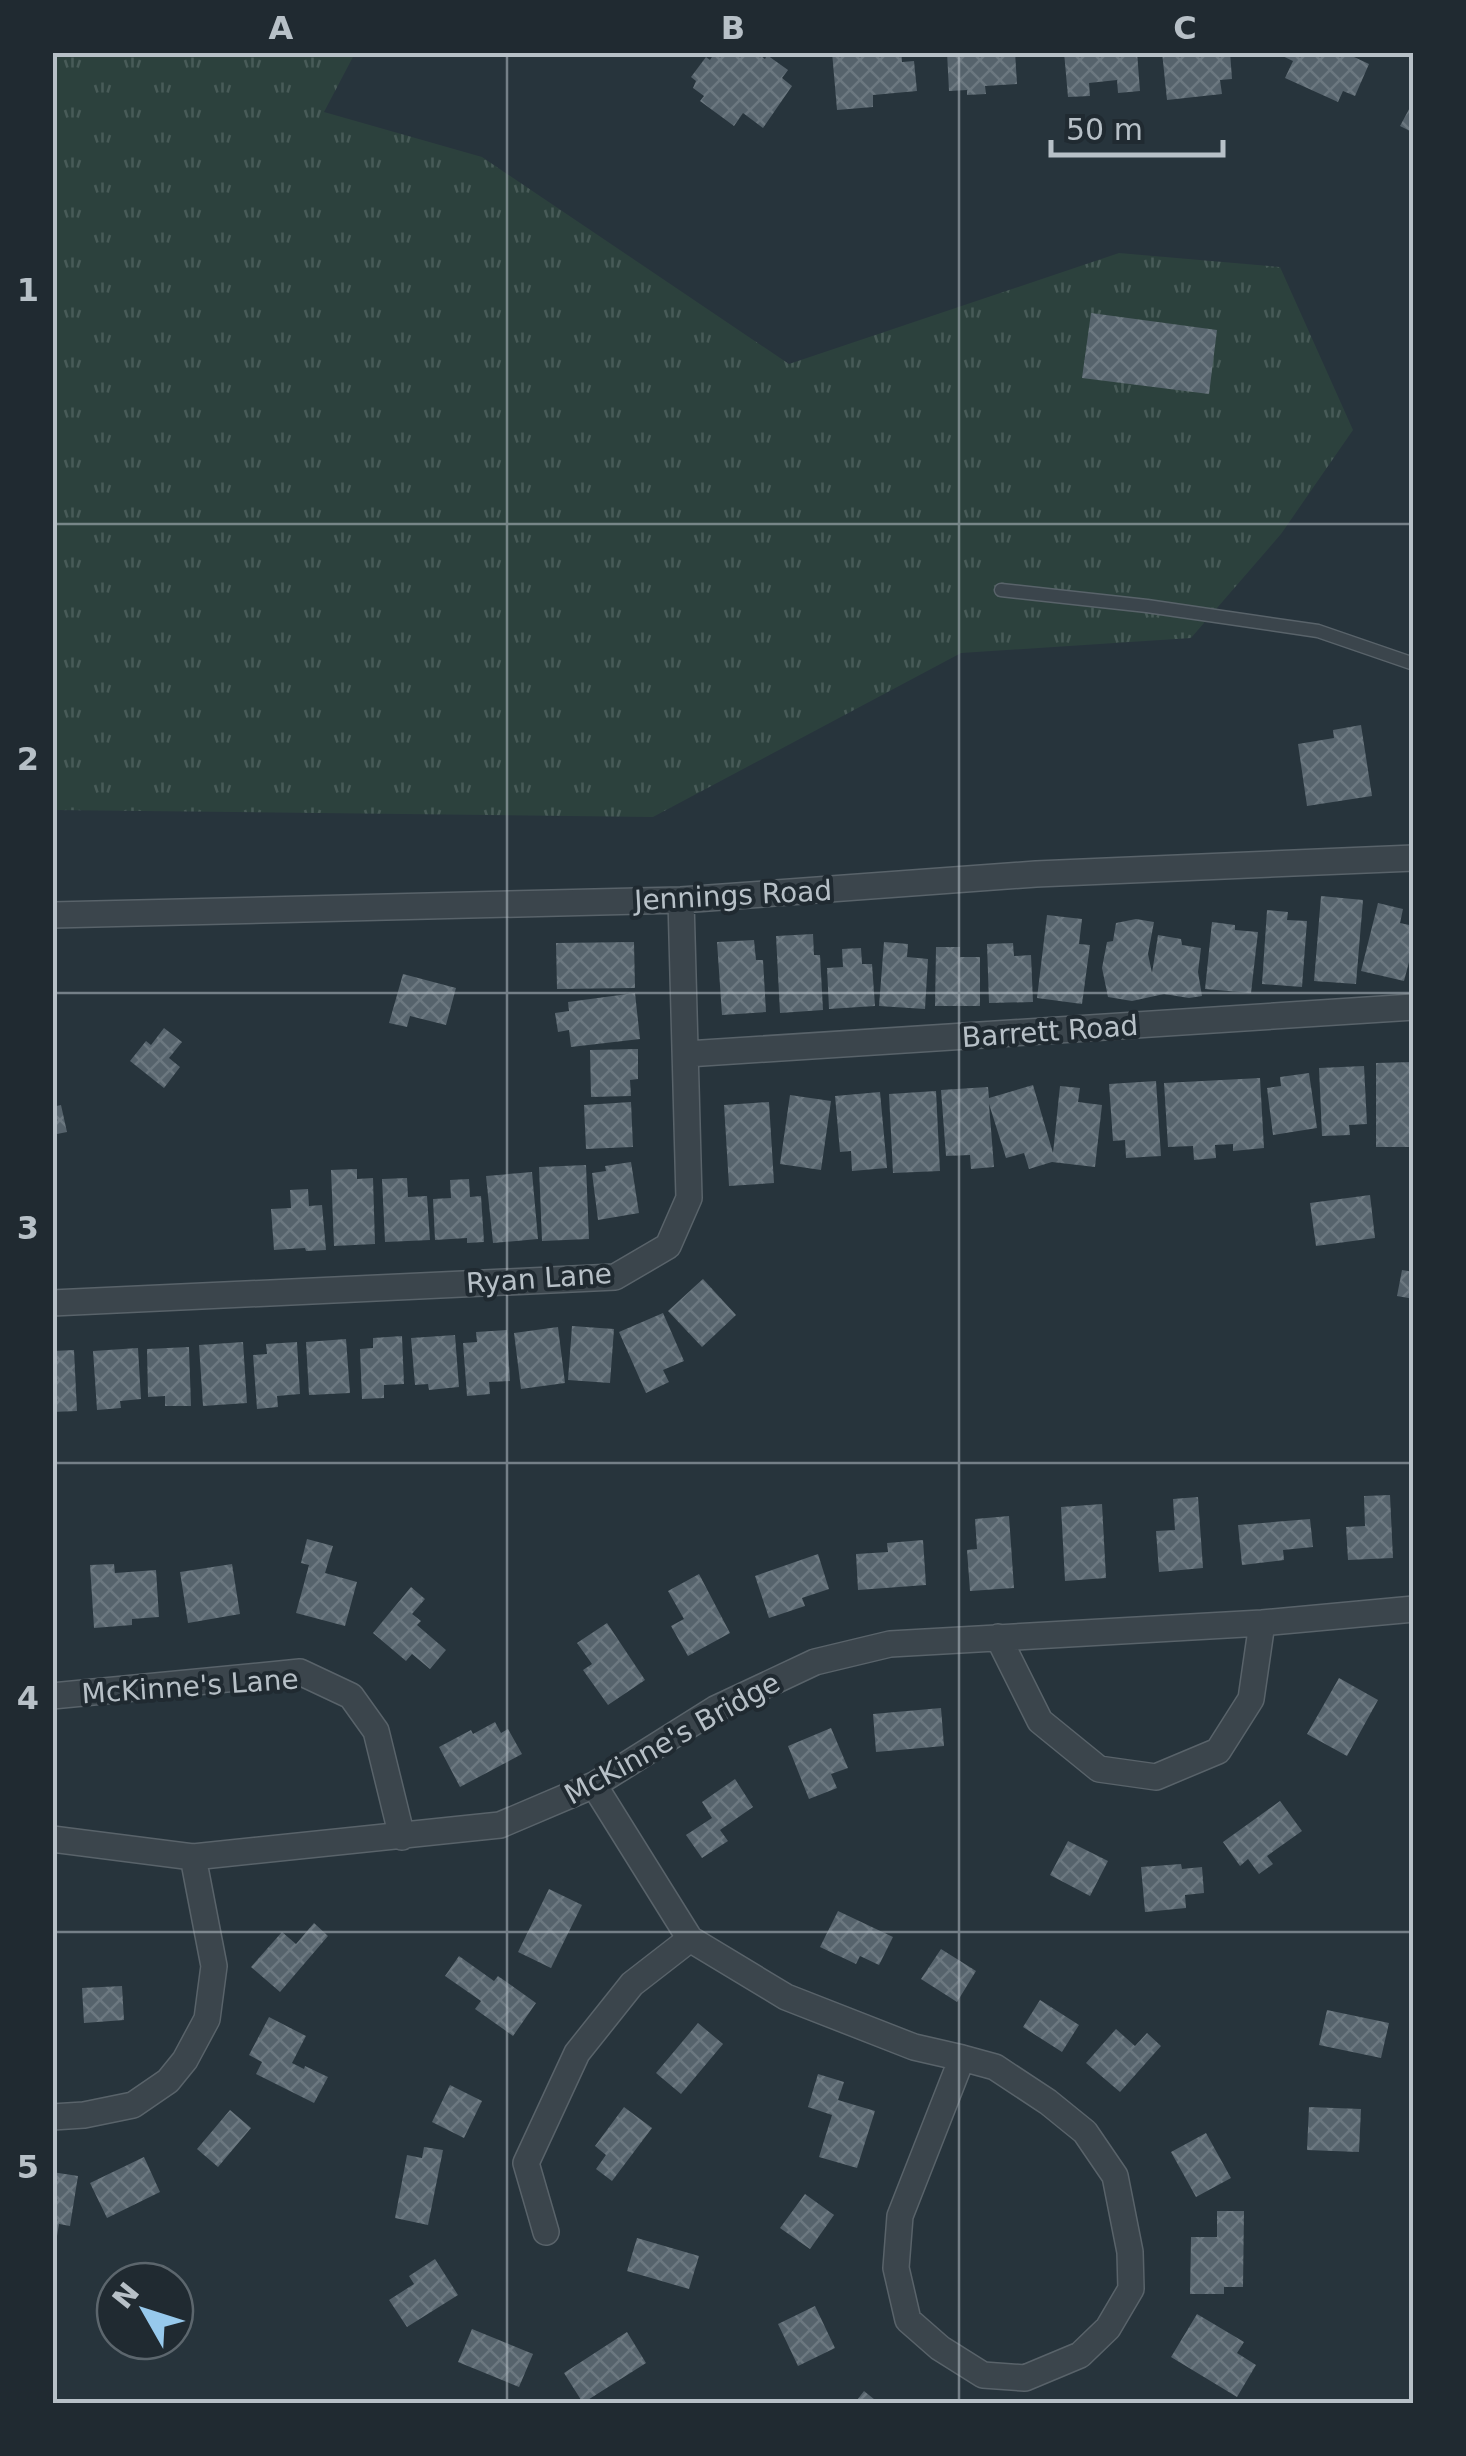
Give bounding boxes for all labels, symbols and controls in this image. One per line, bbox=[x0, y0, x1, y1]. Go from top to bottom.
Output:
text: A bbox=[269, 9, 294, 47]
text: B bbox=[721, 9, 745, 47]
text: C bbox=[1173, 9, 1197, 47]
scale bar bbox=[1051, 95, 1224, 157]
text: 50 m bbox=[1066, 112, 1143, 147]
text: 1 bbox=[17, 271, 39, 309]
text: 2 bbox=[17, 740, 39, 778]
street label: Jennings Road bbox=[631, 874, 833, 917]
street label: Barrett Road bbox=[961, 1009, 1139, 1054]
text: 3 bbox=[17, 1209, 39, 1247]
street label: Ryan Lane bbox=[465, 1257, 613, 1300]
street label: McKinne's Lane bbox=[80, 1662, 300, 1711]
street label: McKinne's Bridge bbox=[559, 1666, 786, 1811]
text: 4 bbox=[17, 1679, 39, 1717]
text: 5 bbox=[17, 2148, 39, 2186]
north arrow bbox=[95, 2261, 195, 2361]
text: N bbox=[106, 2276, 146, 2315]

